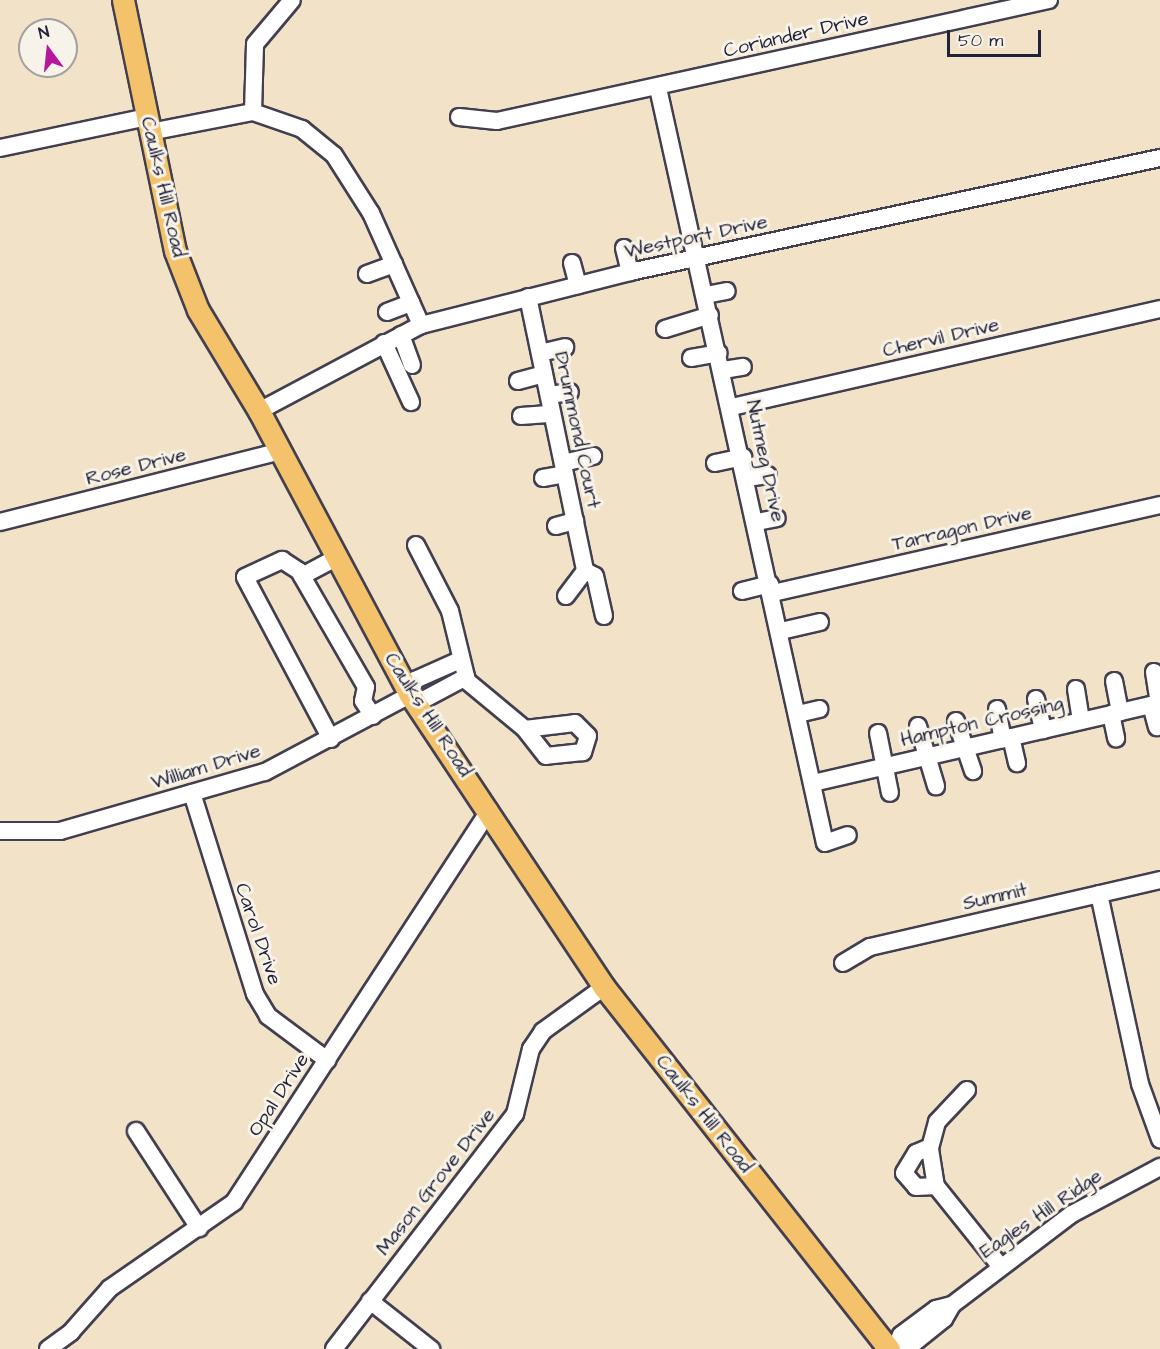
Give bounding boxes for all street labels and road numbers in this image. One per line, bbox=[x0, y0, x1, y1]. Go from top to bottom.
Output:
street label: Coriander Drive bbox=[721, 7, 871, 63]
street label: Caulks Hill Road bbox=[135, 114, 191, 260]
street label: Westport Drive bbox=[622, 210, 770, 264]
street label: Chervil Drive bbox=[880, 313, 1002, 363]
street label: Drummond Court bbox=[549, 350, 605, 510]
street label: Nutmeg Drive bbox=[740, 398, 790, 524]
street label: Rose Drive bbox=[83, 443, 189, 491]
street label: Tarragon Drive bbox=[890, 501, 1034, 557]
street label: Caulks Hill Road bbox=[379, 648, 477, 782]
street label: Hampton Crossing bbox=[898, 692, 1066, 752]
street label: William Drive bbox=[148, 739, 264, 795]
street label: Summit bbox=[961, 878, 1029, 916]
street label: Carol Drive bbox=[229, 880, 287, 988]
street label: Opal Drive bbox=[243, 1049, 315, 1141]
street label: Caulks Hill Road bbox=[650, 1050, 758, 1178]
street label: Mason Grove Drive bbox=[371, 1104, 501, 1260]
street label: Eagles Hill Ridge bbox=[975, 1164, 1107, 1264]

